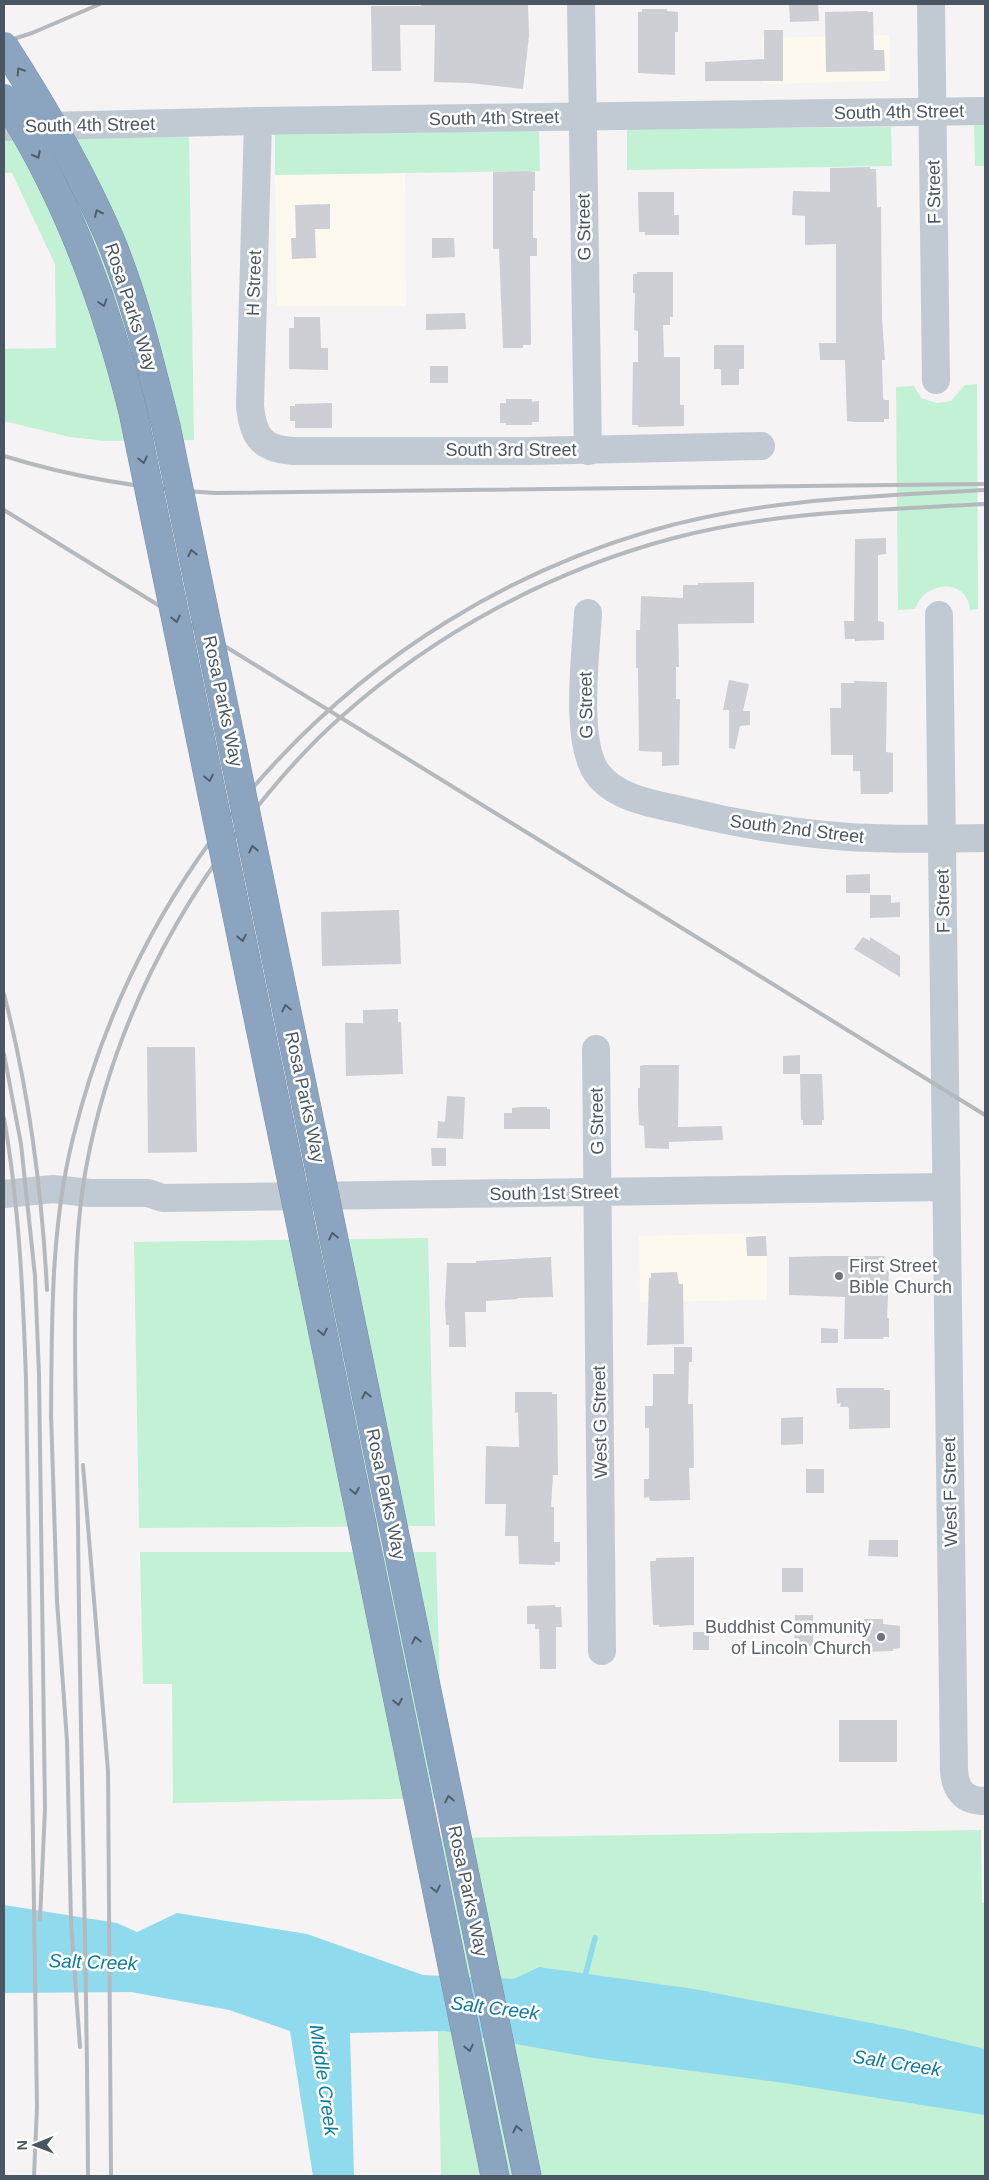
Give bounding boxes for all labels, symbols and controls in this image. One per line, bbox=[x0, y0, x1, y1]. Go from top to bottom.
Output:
one-way arrow bbox=[17, 67, 26, 76]
street label: South 4th Street bbox=[834, 101, 964, 123]
street label: South 4th Street bbox=[429, 107, 559, 129]
street label: South 4th Street bbox=[25, 114, 155, 136]
one-way arrow bbox=[31, 150, 41, 159]
street label: F Street bbox=[923, 160, 945, 224]
street label: G Street bbox=[573, 193, 595, 261]
one-way arrow bbox=[94, 209, 104, 218]
street label: Rosa Parks Way bbox=[101, 240, 161, 374]
street label: H Street bbox=[243, 250, 265, 316]
one-way arrow bbox=[97, 299, 107, 307]
street label: South 3rd Street bbox=[445, 440, 577, 460]
one-way arrow bbox=[137, 456, 148, 465]
one-way arrow bbox=[187, 548, 198, 557]
one-way arrow bbox=[170, 615, 181, 624]
street label: Rosa Parks Way bbox=[199, 634, 247, 768]
street label: G Street bbox=[575, 671, 597, 739]
one-way arrow bbox=[203, 774, 214, 783]
street label: South 2nd Street bbox=[729, 811, 865, 847]
one-way arrow bbox=[248, 844, 259, 853]
street label: F Street bbox=[932, 869, 954, 933]
one-way arrow bbox=[236, 933, 247, 942]
one-way arrow bbox=[281, 1003, 292, 1012]
street label: Rosa Parks Way bbox=[281, 1030, 329, 1164]
street label: G Street bbox=[586, 1087, 608, 1155]
street label: South 1st Street bbox=[489, 1182, 619, 1204]
one-way arrow bbox=[328, 1231, 339, 1240]
place label: First Street Bible Church bbox=[849, 1256, 952, 1297]
marker: First Street Bible Church bbox=[833, 1270, 845, 1282]
one-way arrow bbox=[317, 1327, 328, 1336]
street label: West G Street bbox=[589, 1365, 611, 1479]
one-way arrow bbox=[361, 1390, 372, 1399]
street label: Rosa Parks Way bbox=[362, 1427, 410, 1561]
street label: West F Street bbox=[939, 1437, 961, 1547]
one-way arrow bbox=[349, 1487, 360, 1496]
place label: Buddhist Community of Lincoln Church bbox=[705, 1617, 871, 1658]
marker: Buddhist Community of Lincoln Church bbox=[875, 1631, 887, 1643]
one-way arrow bbox=[411, 1635, 422, 1644]
one-way arrow bbox=[392, 1697, 402, 1706]
one-way arrow bbox=[444, 1794, 455, 1803]
street label: Rosa Parks Way bbox=[444, 1824, 492, 1958]
one-way arrow bbox=[430, 1885, 441, 1894]
water label: Salt Creek bbox=[48, 1950, 139, 1974]
water label: Salt Creek bbox=[450, 1992, 542, 2024]
water label: Middle Creek bbox=[306, 2023, 342, 2138]
one-way arrow bbox=[463, 2044, 473, 2053]
water label: Salt Creek bbox=[852, 2046, 944, 2081]
north arrow bbox=[10, 2120, 60, 2170]
one-way arrow bbox=[512, 2124, 523, 2133]
text: N bbox=[14, 2140, 30, 2150]

